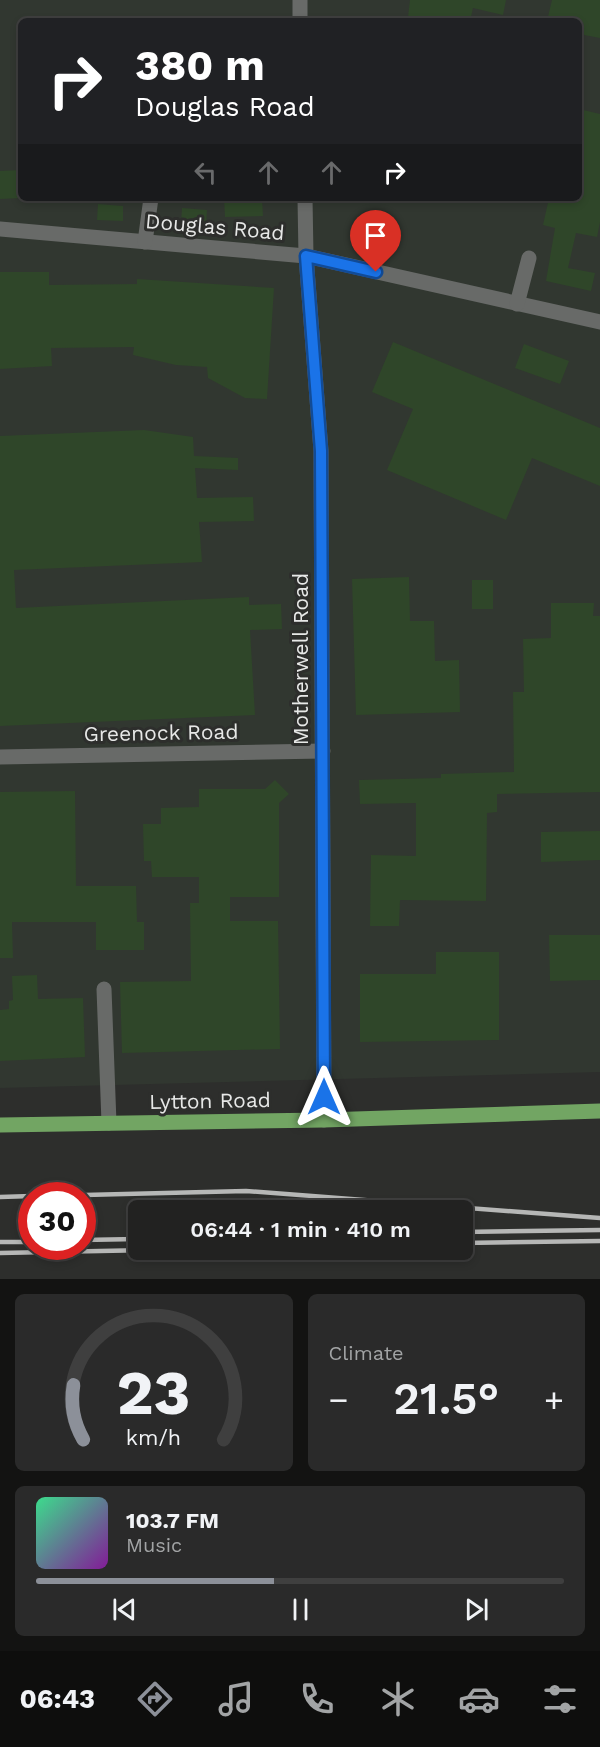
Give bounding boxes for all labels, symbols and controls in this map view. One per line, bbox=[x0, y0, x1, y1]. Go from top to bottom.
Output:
text: 380 m bbox=[135, 41, 265, 90]
icon: right bbox=[36, 42, 114, 120]
text: Douglas Road bbox=[135, 91, 315, 123]
icon: left bbox=[189, 156, 222, 189]
icon: ahead bbox=[252, 156, 285, 189]
icon: ahead bbox=[315, 156, 348, 189]
icon: right bbox=[378, 156, 411, 189]
street label: Douglas Road bbox=[144, 208, 286, 245]
pin bbox=[350, 210, 401, 272]
icon: arrive bbox=[359, 219, 392, 252]
street label: Motherwell Road bbox=[288, 573, 313, 745]
street label: Greenock Road bbox=[83, 719, 239, 746]
position arrow bbox=[292, 1065, 356, 1129]
street label: Lytton Road bbox=[149, 1087, 271, 1114]
speed limit sign: 30 bbox=[18, 1182, 96, 1260]
text: 06:44 · 1 min · 410 m bbox=[190, 1217, 411, 1242]
text: Climate bbox=[329, 1341, 404, 1365]
text: 23 bbox=[117, 1356, 191, 1429]
text: 21.5° bbox=[393, 1372, 499, 1425]
text: − bbox=[329, 1380, 348, 1419]
text: + bbox=[544, 1380, 564, 1419]
text: km/h bbox=[126, 1425, 181, 1450]
text: 103.7 FM bbox=[126, 1508, 219, 1533]
text: Music bbox=[126, 1533, 182, 1557]
icon: previous bbox=[108, 1593, 141, 1626]
icon: pause bbox=[284, 1593, 317, 1626]
icon: next bbox=[460, 1593, 493, 1626]
icon: directions bbox=[134, 1678, 176, 1720]
icon: music bbox=[215, 1678, 257, 1720]
icon: phone bbox=[296, 1678, 338, 1720]
icon: climate bbox=[377, 1678, 419, 1720]
icon: car bbox=[458, 1678, 500, 1720]
icon: filters bbox=[539, 1678, 581, 1720]
text: 06:43 bbox=[19, 1683, 95, 1715]

